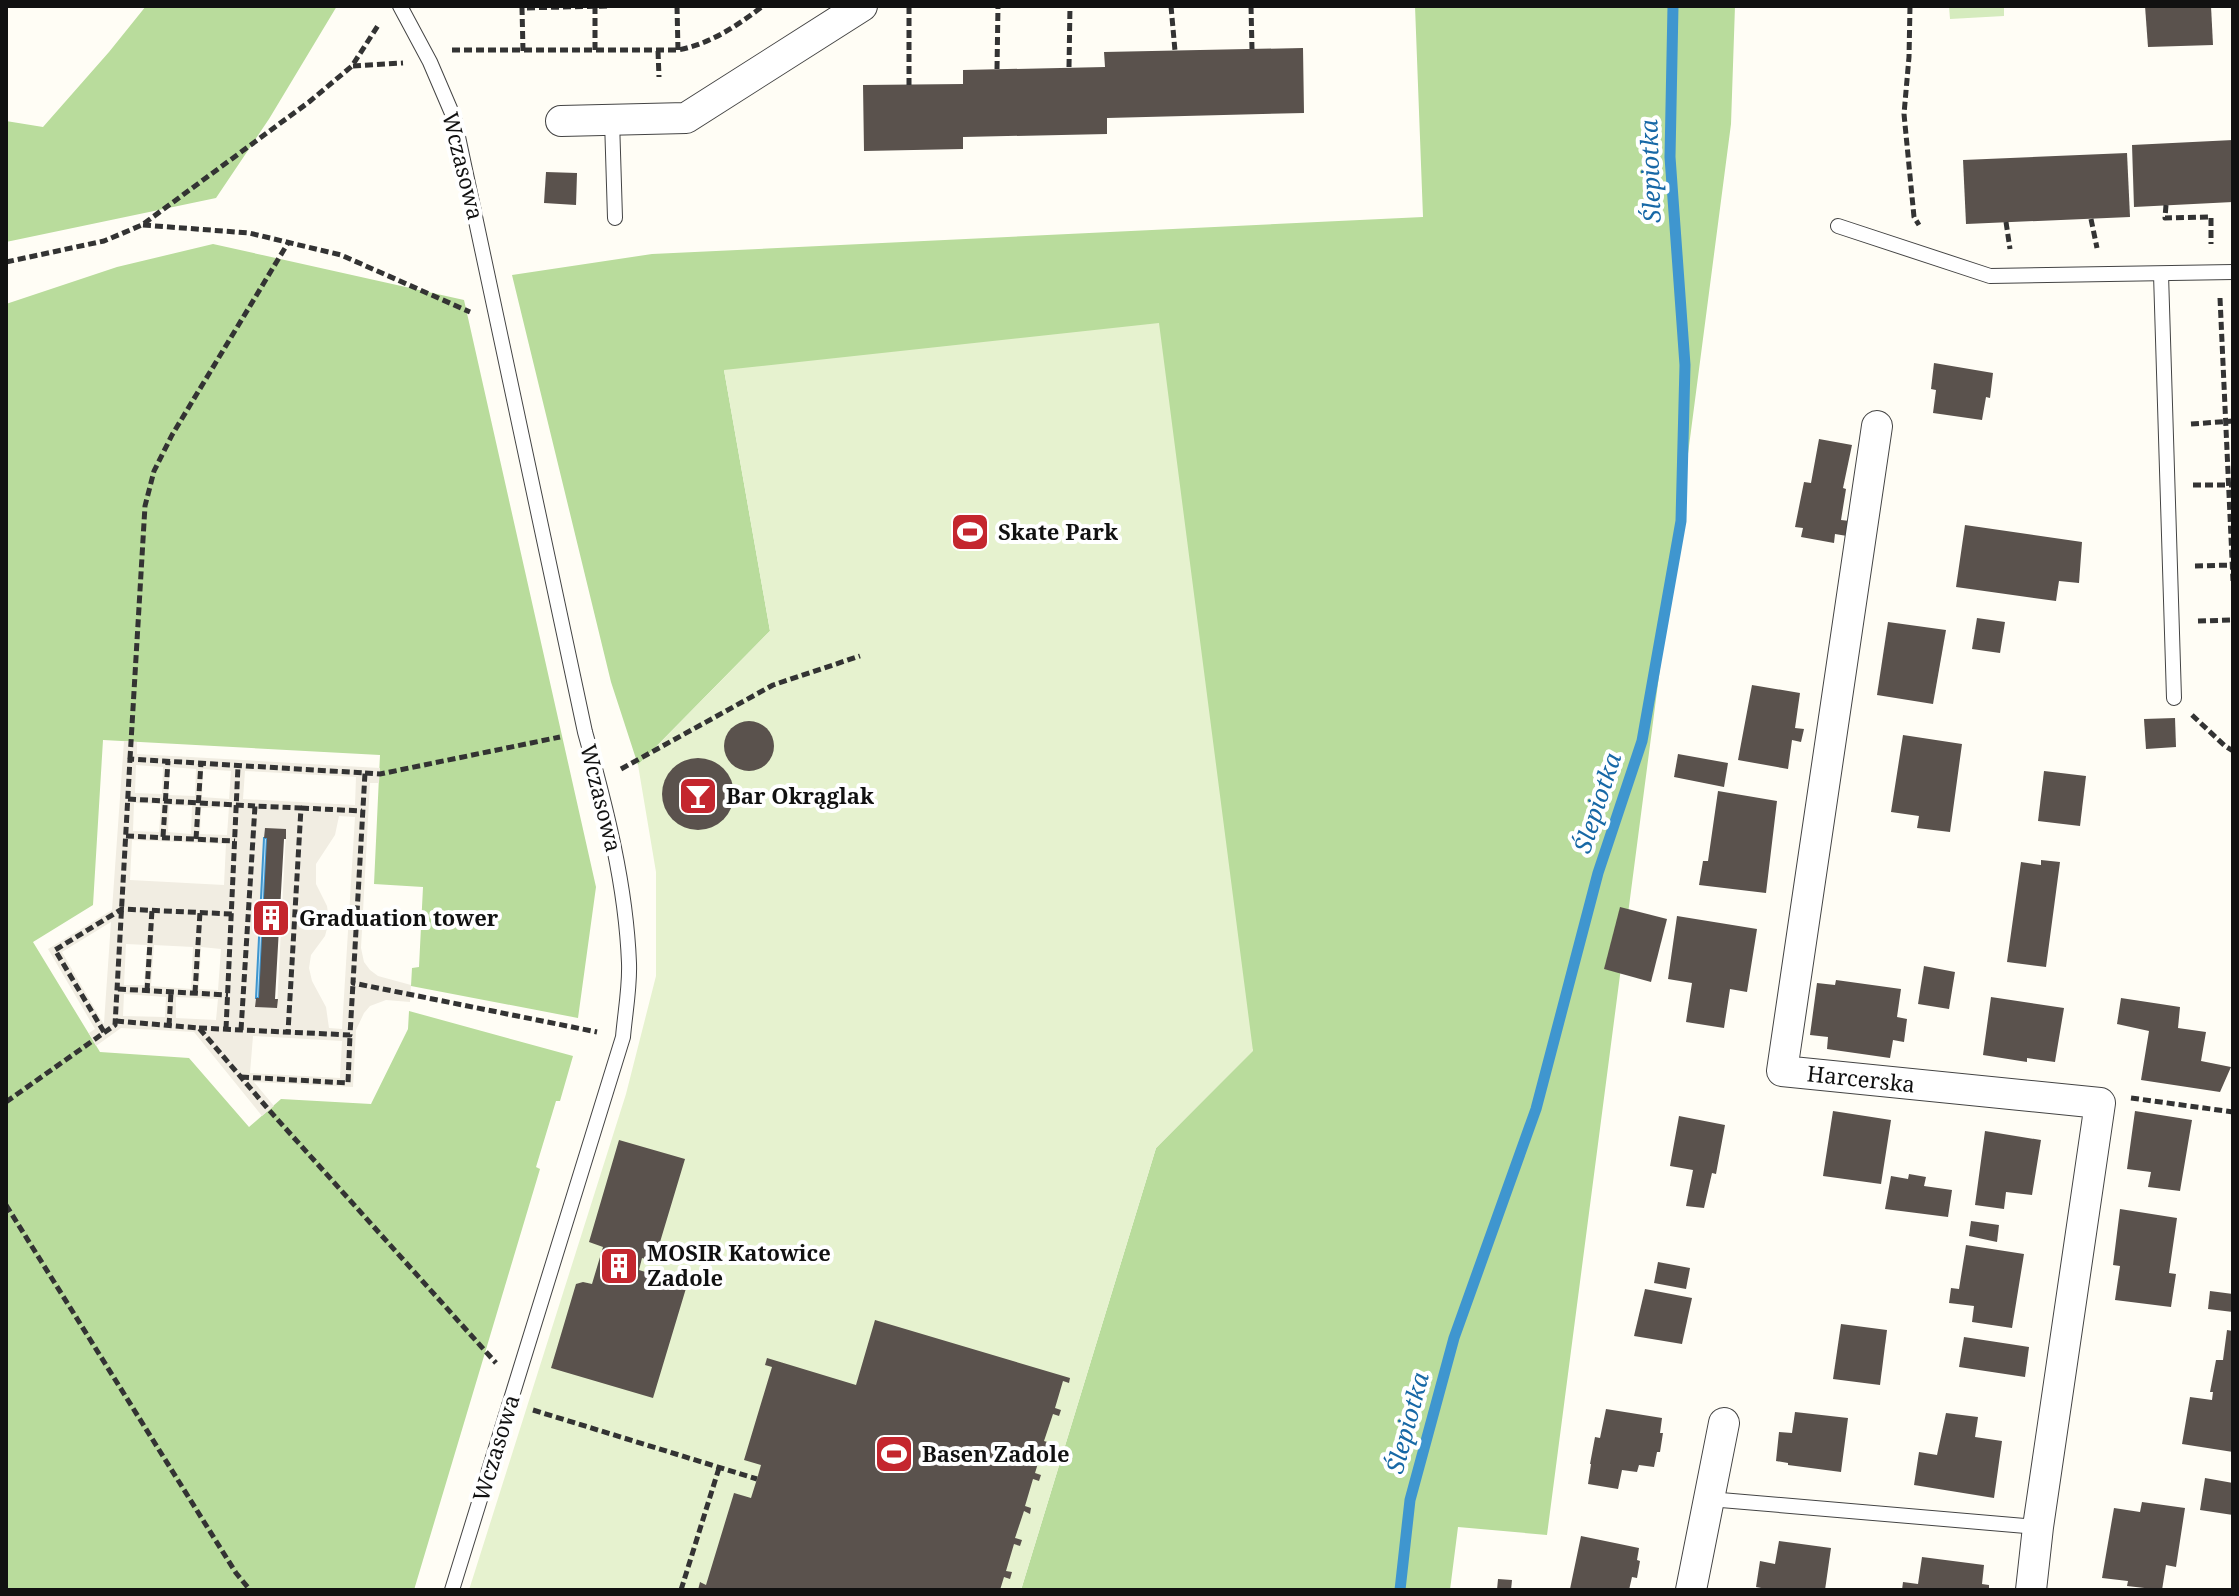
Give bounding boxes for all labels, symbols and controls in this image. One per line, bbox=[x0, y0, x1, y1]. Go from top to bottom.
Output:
street label: Wczasowa bbox=[436, 109, 492, 223]
water label: Ślepiotka bbox=[1631, 119, 1668, 223]
sports icon: Skate Park bbox=[949, 511, 991, 553]
place label: Skate Park bbox=[998, 516, 1118, 546]
street label: Wczasowa bbox=[574, 741, 630, 855]
water label: Ślepiotka bbox=[1565, 748, 1628, 857]
bar icon: Bar Okrąglak bbox=[677, 775, 719, 817]
place label: Bar Okrąglak bbox=[726, 780, 874, 810]
building icon: Graduation tower bbox=[250, 897, 292, 939]
place label: Graduation tower bbox=[299, 902, 499, 932]
street label: Harcerska bbox=[1806, 1057, 1917, 1099]
place label: MOSIR Katowice Zadole bbox=[647, 1237, 831, 1292]
building icon: MOSIR Katowice Zadole bbox=[598, 1245, 640, 1287]
water label: Ślepiotka bbox=[1377, 1368, 1436, 1477]
street label: Wczasowa bbox=[465, 1391, 525, 1505]
sports icon: Basen Zadole bbox=[873, 1433, 915, 1475]
place label: Basen Zadole bbox=[922, 1438, 1070, 1468]

